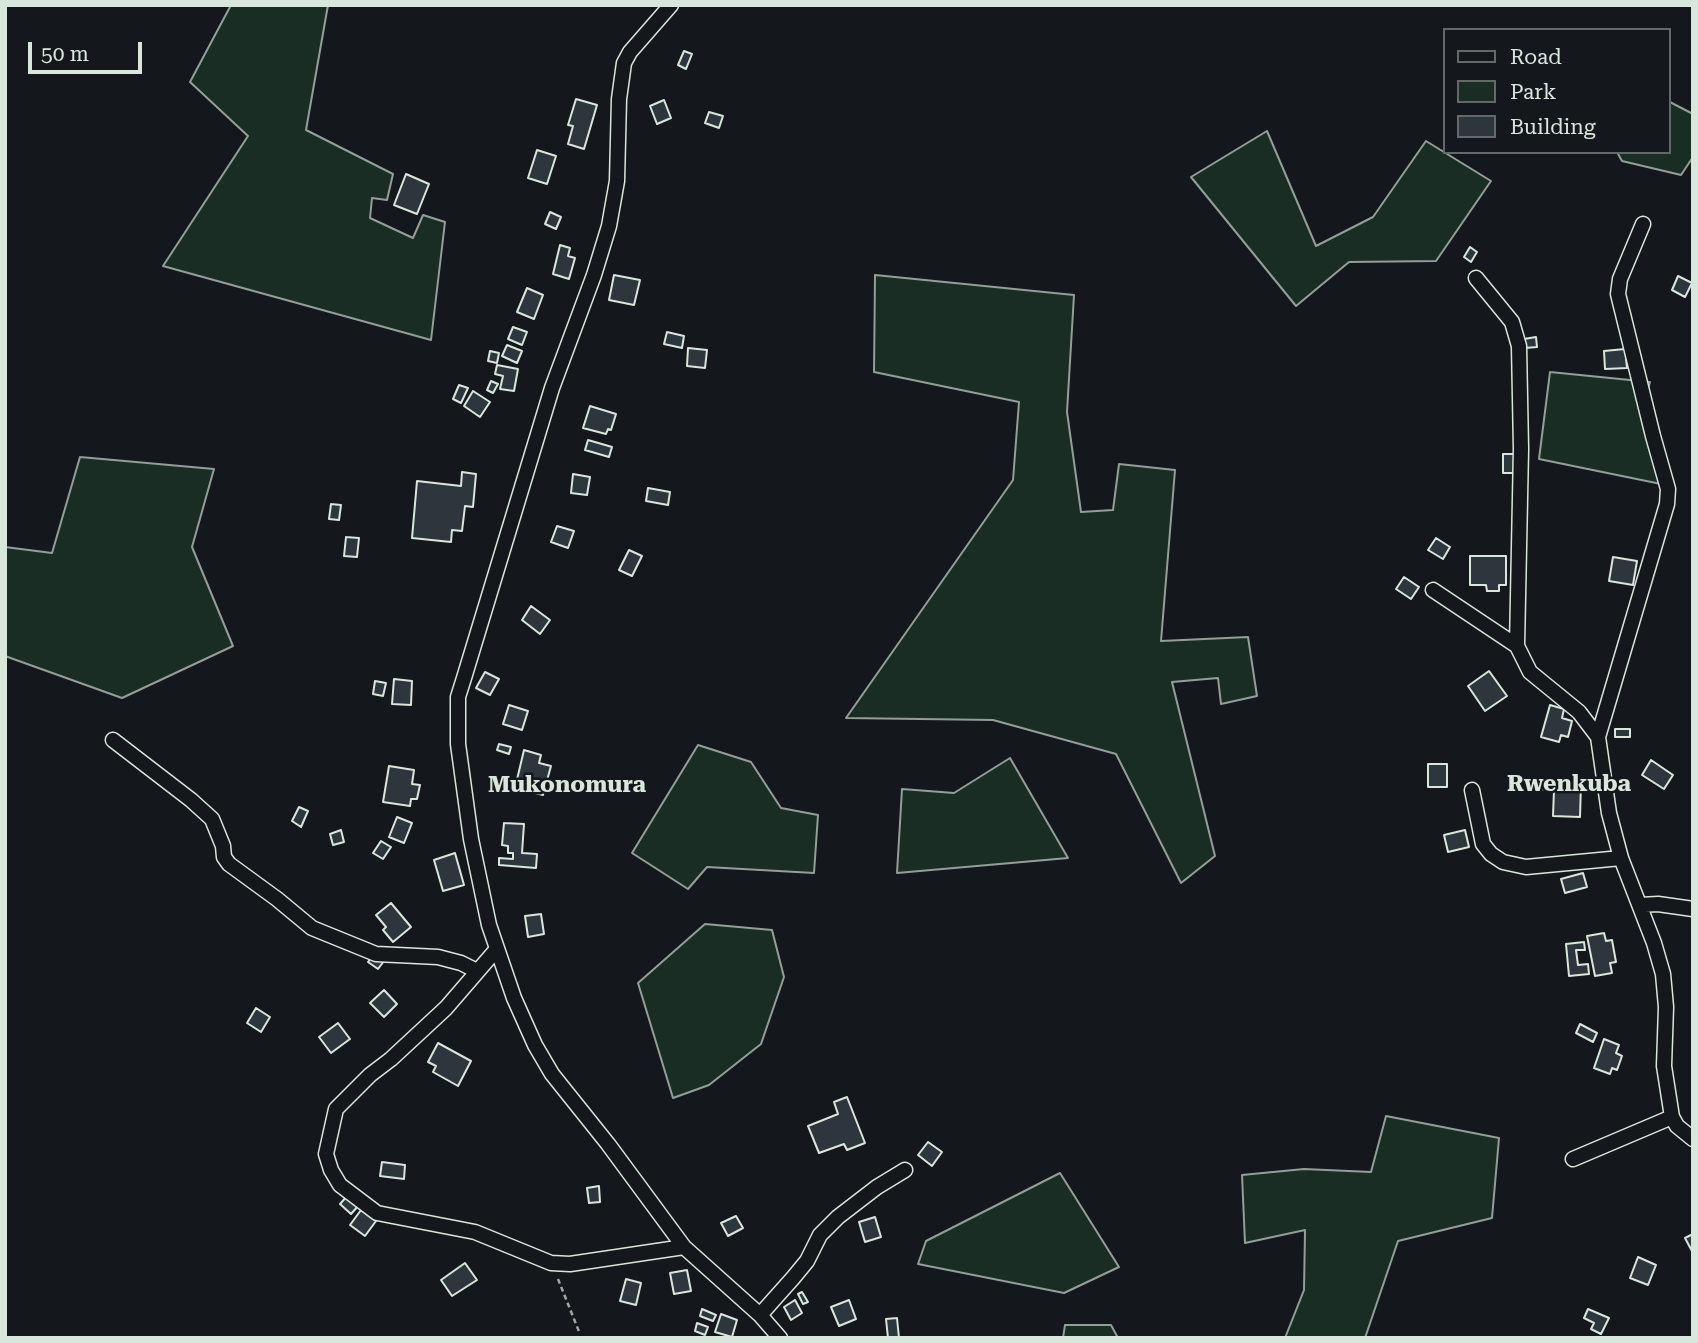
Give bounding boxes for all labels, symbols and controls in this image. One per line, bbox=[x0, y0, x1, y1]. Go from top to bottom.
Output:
scale bar bbox=[32, 28, 145, 72]
legend bbox=[1442, 28, 1670, 154]
text: 50 m bbox=[41, 42, 89, 66]
text: Road bbox=[1510, 45, 1562, 69]
text: Park bbox=[1510, 80, 1556, 104]
text: Building bbox=[1510, 115, 1596, 139]
district label: Rwenkuba bbox=[1507, 770, 1631, 798]
district label: Mukonomura bbox=[488, 771, 646, 799]

